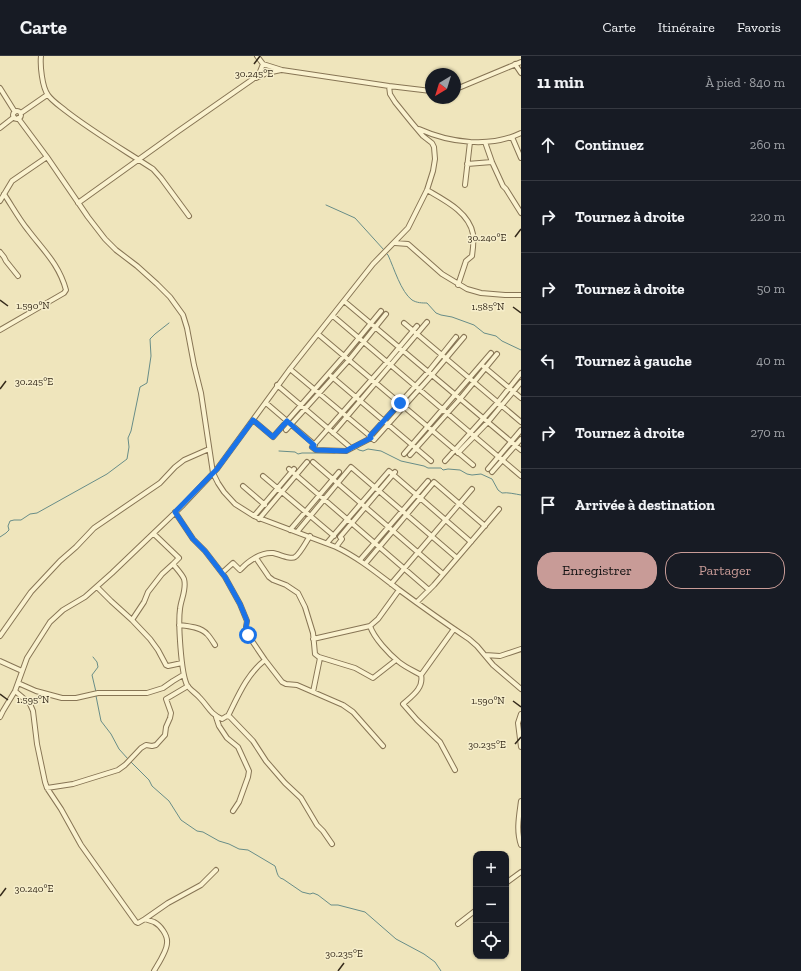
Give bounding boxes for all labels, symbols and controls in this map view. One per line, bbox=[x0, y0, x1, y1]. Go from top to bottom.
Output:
text: Carte bbox=[20, 16, 67, 39]
text: Carte bbox=[602, 19, 636, 36]
text: Itinéraire bbox=[658, 19, 715, 36]
text: Favoris bbox=[737, 19, 781, 36]
text: 30.245°E bbox=[235, 68, 273, 80]
north arrow bbox=[425, 68, 461, 104]
text: 11 min bbox=[537, 72, 584, 92]
text: À pied · 840 m bbox=[706, 75, 785, 90]
icon: ahead bbox=[537, 134, 559, 156]
text: Continuez bbox=[575, 136, 644, 154]
text: 260 m bbox=[750, 137, 785, 152]
icon: right bbox=[537, 206, 559, 228]
text: Tournez à droite bbox=[575, 208, 685, 226]
text: 220 m bbox=[750, 209, 785, 224]
text: 30.240°E bbox=[468, 232, 506, 244]
icon: right bbox=[537, 278, 559, 300]
text: Tournez à droite bbox=[575, 280, 685, 298]
text: 50 m bbox=[757, 281, 785, 296]
text: 1.590°N bbox=[16, 300, 50, 312]
text: 1.585°N bbox=[472, 301, 505, 313]
icon: left bbox=[537, 350, 559, 372]
text: Tournez à gauche bbox=[575, 352, 692, 370]
text: 40 m bbox=[756, 353, 785, 368]
text: 30.245°E bbox=[15, 376, 53, 388]
route end bbox=[391, 394, 409, 412]
icon: right bbox=[537, 422, 559, 444]
text: Tournez à droite bbox=[575, 424, 685, 442]
text: 270 m bbox=[751, 425, 785, 440]
icon: arrive bbox=[537, 494, 559, 516]
text: Arrivée à destination bbox=[575, 496, 715, 514]
button: Enregistrer bbox=[537, 552, 657, 589]
button: Partager bbox=[665, 552, 785, 589]
route start bbox=[239, 626, 257, 644]
text: 1.595°N bbox=[17, 694, 50, 706]
text: 1.590°N bbox=[471, 695, 505, 707]
text: 30.235°E bbox=[468, 739, 506, 751]
map controls bbox=[473, 851, 509, 959]
button: + bbox=[473, 851, 509, 887]
text: 30.240°E bbox=[15, 883, 53, 895]
button: − bbox=[473, 887, 509, 923]
button: locate bbox=[473, 923, 509, 959]
text: 30.235°E bbox=[325, 948, 363, 960]

